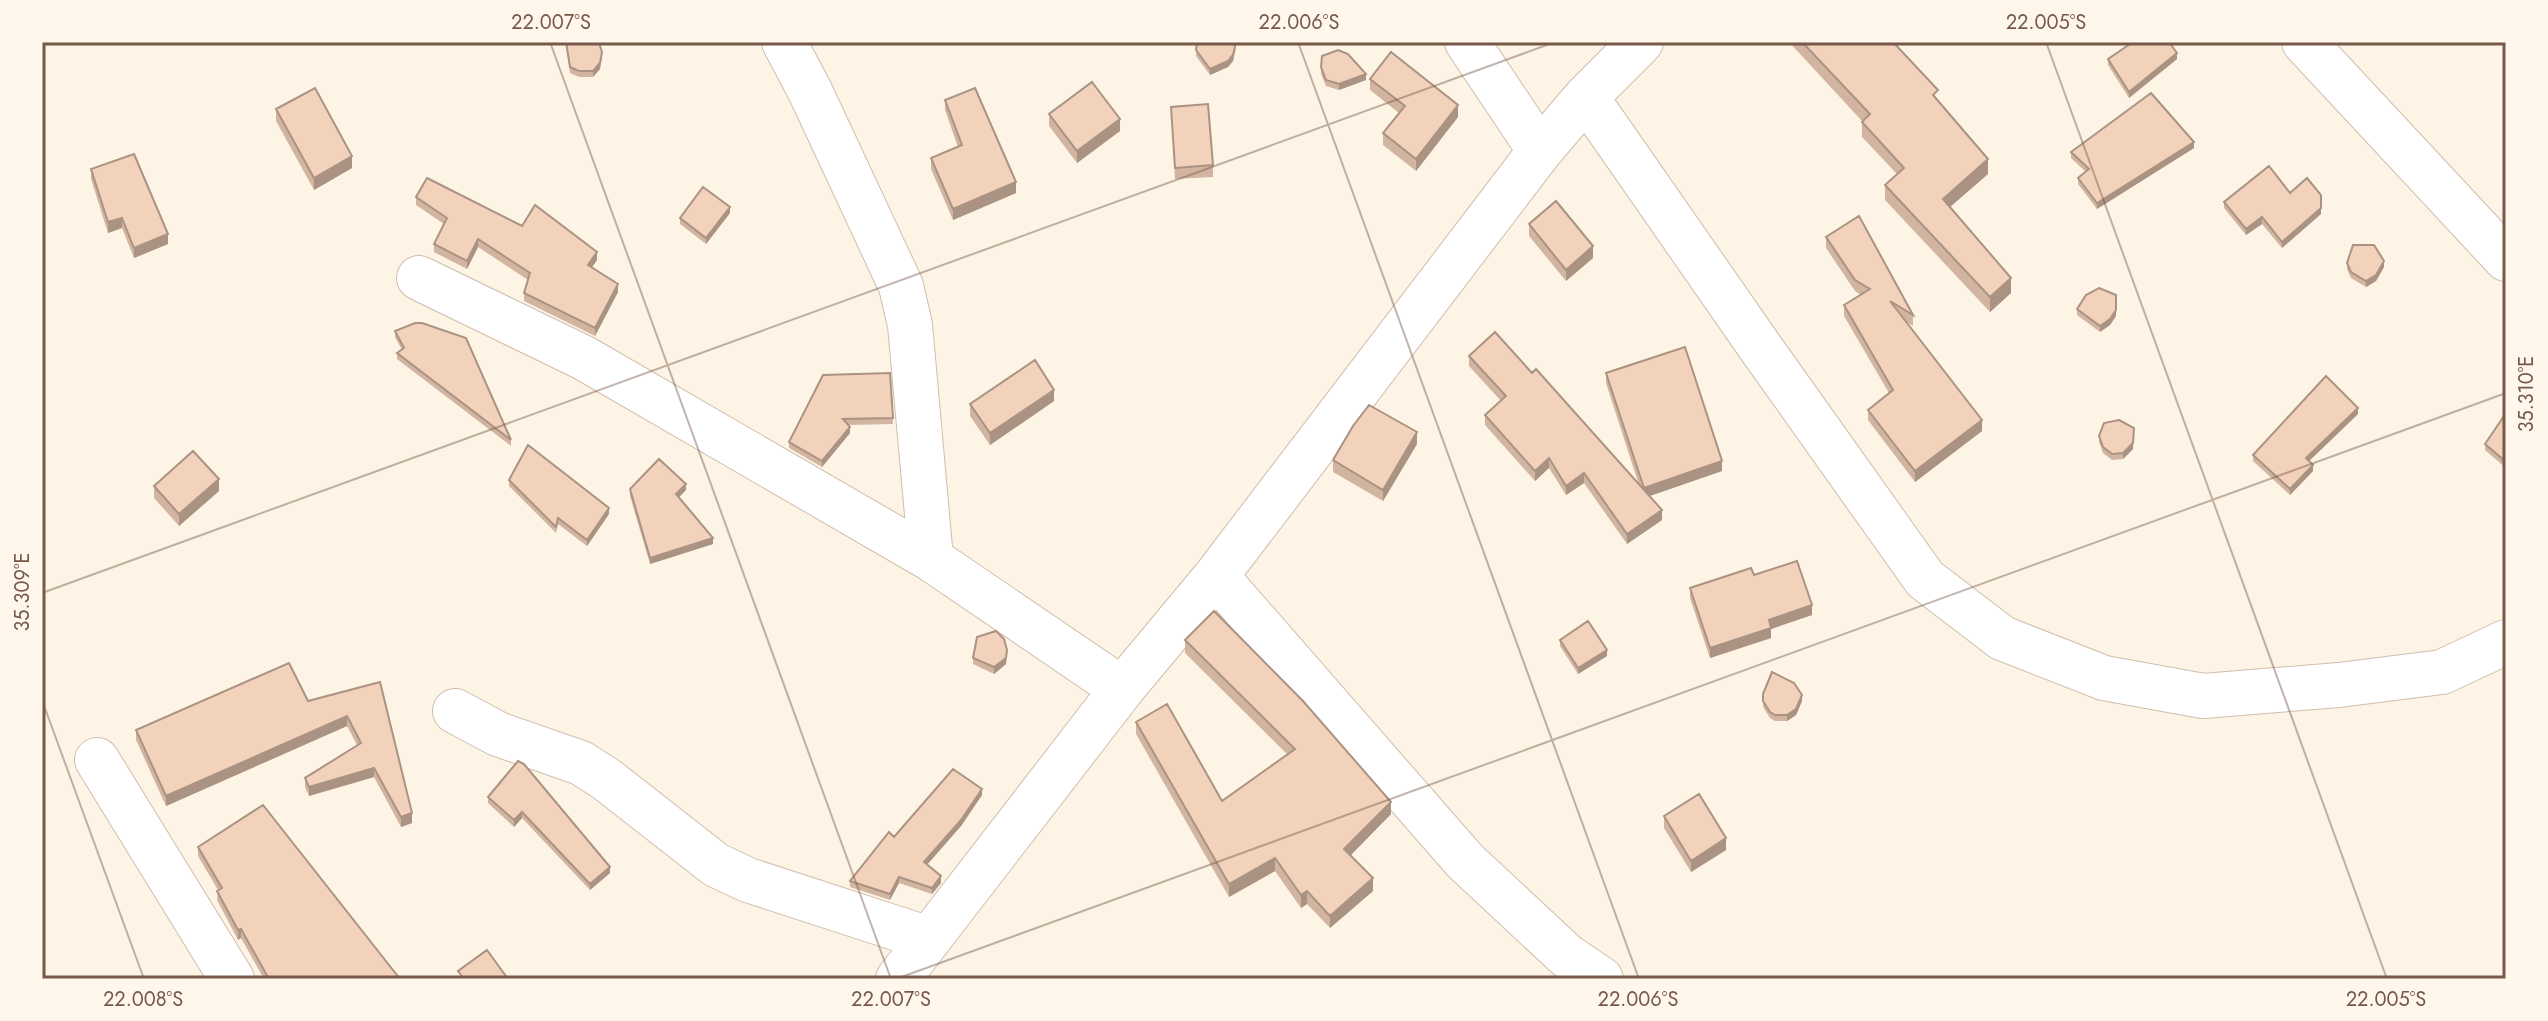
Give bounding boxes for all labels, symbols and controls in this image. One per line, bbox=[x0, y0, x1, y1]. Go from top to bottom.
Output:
text: 22.007°S bbox=[511, 8, 591, 37]
text: 22.006°S bbox=[1259, 8, 1339, 37]
text: 22.005°S bbox=[2006, 8, 2086, 37]
text: 35.310°E bbox=[2512, 356, 2541, 432]
text: 35.309°E bbox=[8, 552, 37, 632]
text: 22.008°S bbox=[103, 985, 183, 1014]
text: 22.007°S bbox=[851, 985, 931, 1014]
text: 22.006°S bbox=[1598, 985, 1678, 1014]
text: 22.005°S bbox=[2346, 985, 2426, 1014]

